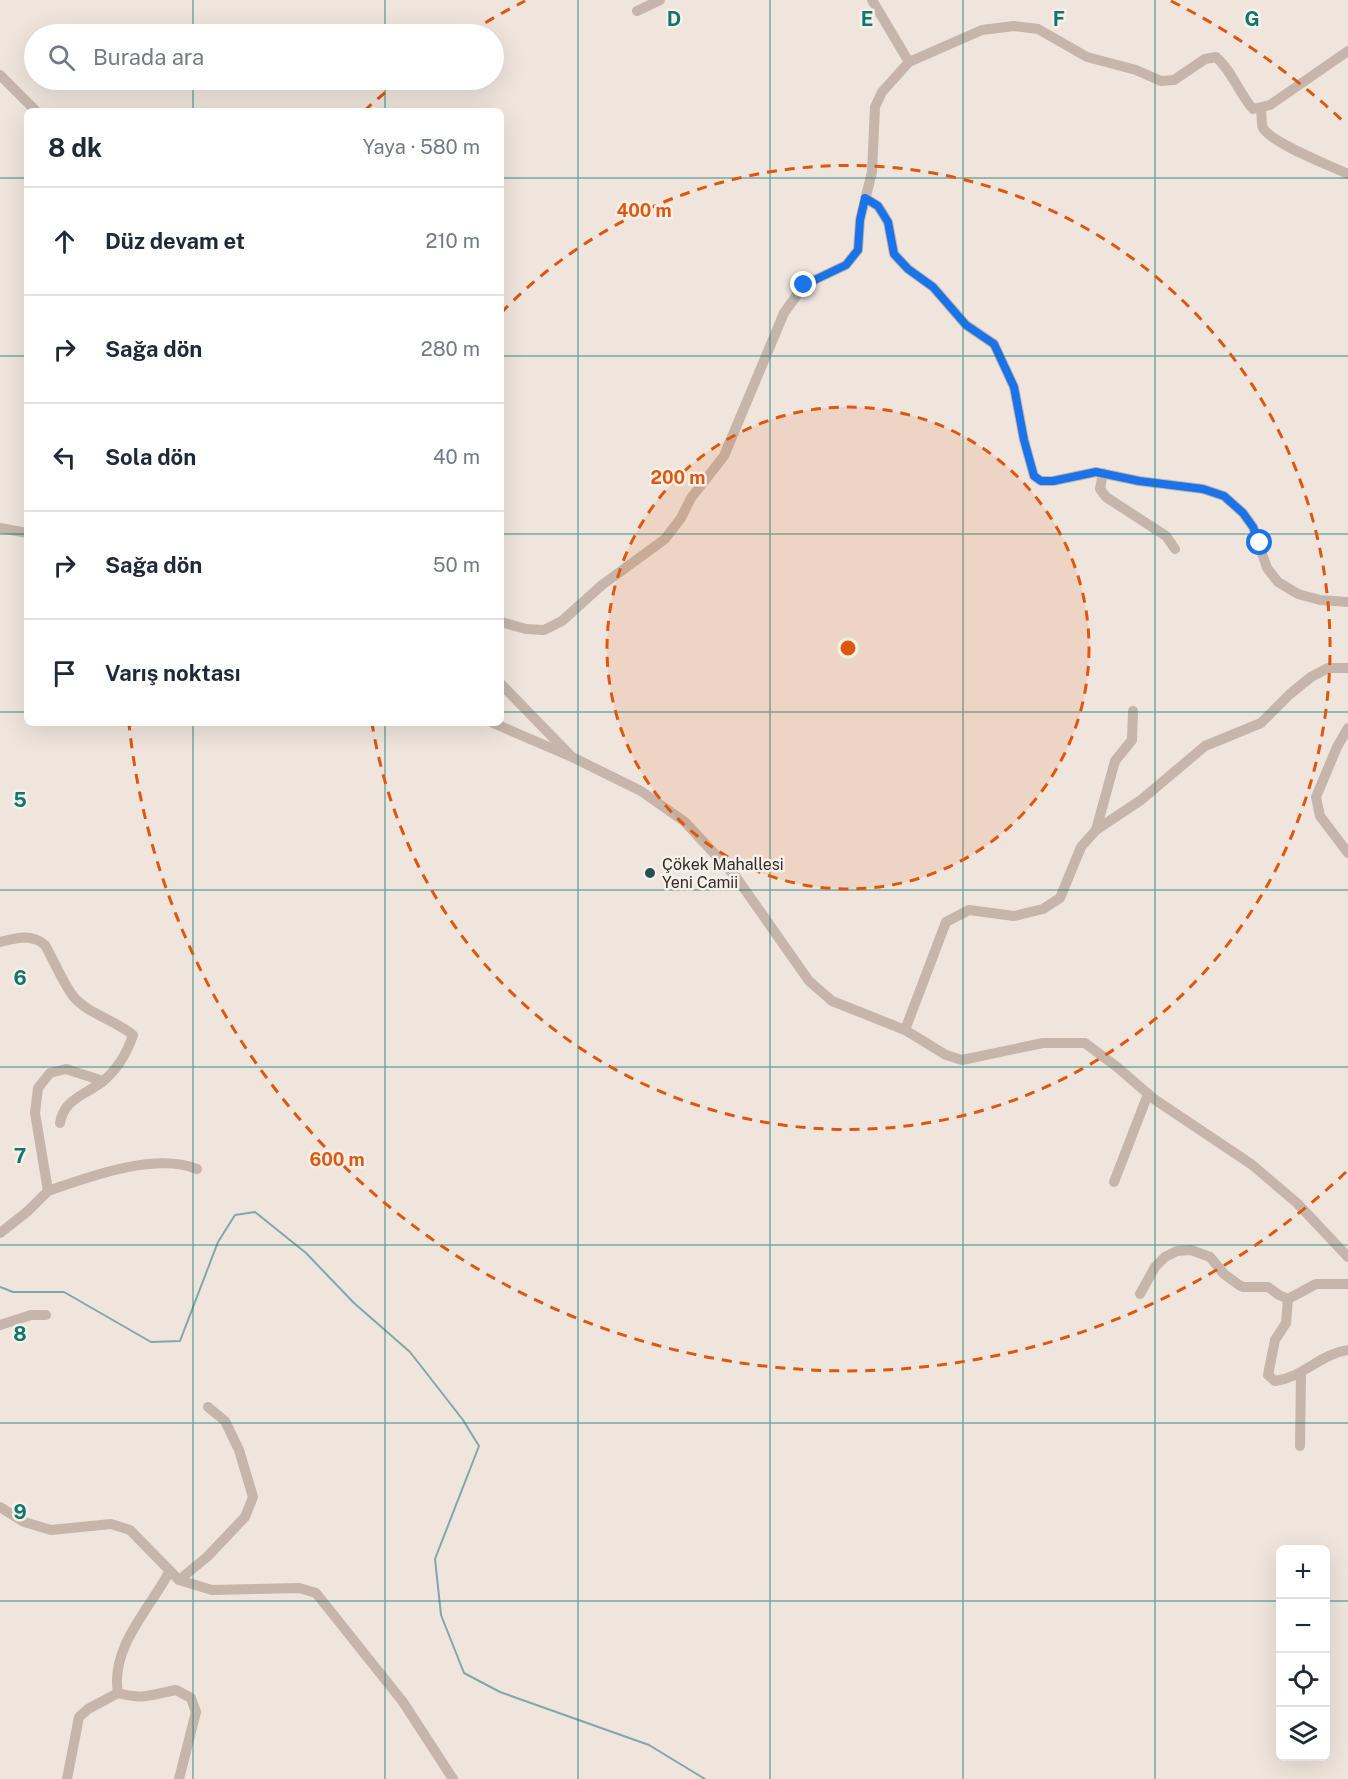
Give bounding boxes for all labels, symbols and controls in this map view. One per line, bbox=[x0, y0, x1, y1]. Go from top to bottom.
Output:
text: D bbox=[667, 7, 681, 31]
text: E bbox=[861, 7, 873, 31]
text: F bbox=[1053, 7, 1065, 31]
text: G bbox=[1244, 7, 1260, 31]
search box bbox=[24, 24, 504, 90]
icon: search bbox=[45, 41, 78, 74]
text: Burada ara bbox=[93, 44, 204, 70]
text: 8 dk bbox=[48, 132, 102, 163]
text: Yaya · 580 m bbox=[363, 135, 480, 159]
text: 400 m bbox=[616, 200, 672, 221]
icon: ahead bbox=[48, 225, 81, 258]
text: Düz devam et bbox=[105, 228, 245, 254]
text: 210 m bbox=[426, 229, 480, 253]
route end bbox=[790, 271, 816, 297]
icon: right bbox=[48, 333, 81, 366]
text: Sağa dön bbox=[105, 336, 202, 362]
text: 280 m bbox=[421, 337, 480, 361]
icon: left bbox=[48, 441, 81, 474]
text: Sola dön bbox=[105, 444, 196, 470]
text: 40 m bbox=[433, 445, 480, 469]
text: 200 m bbox=[651, 467, 705, 488]
route start bbox=[1246, 529, 1272, 555]
icon: right bbox=[48, 549, 81, 582]
text: Sağa dön bbox=[105, 552, 202, 578]
text: 50 m bbox=[433, 553, 480, 577]
centre of rings bbox=[838, 638, 858, 658]
icon: arrive bbox=[48, 657, 81, 690]
text: Varış noktası bbox=[105, 660, 240, 686]
text: 5 bbox=[13, 788, 27, 812]
place label: Çökek Mahallesi Yeni Camii bbox=[662, 855, 784, 892]
marker: Çökek Mahallesi Yeni Camii bbox=[643, 866, 657, 880]
text: 6 bbox=[13, 966, 27, 990]
text: 7 bbox=[14, 1144, 26, 1168]
text: 600 m bbox=[309, 1149, 365, 1170]
text: 8 bbox=[13, 1322, 27, 1346]
text: 9 bbox=[13, 1500, 27, 1524]
map controls bbox=[1276, 1545, 1330, 1761]
button: + bbox=[1276, 1545, 1330, 1599]
button: − bbox=[1276, 1599, 1330, 1653]
button: locate bbox=[1276, 1653, 1330, 1707]
button: layers bbox=[1276, 1707, 1330, 1761]

